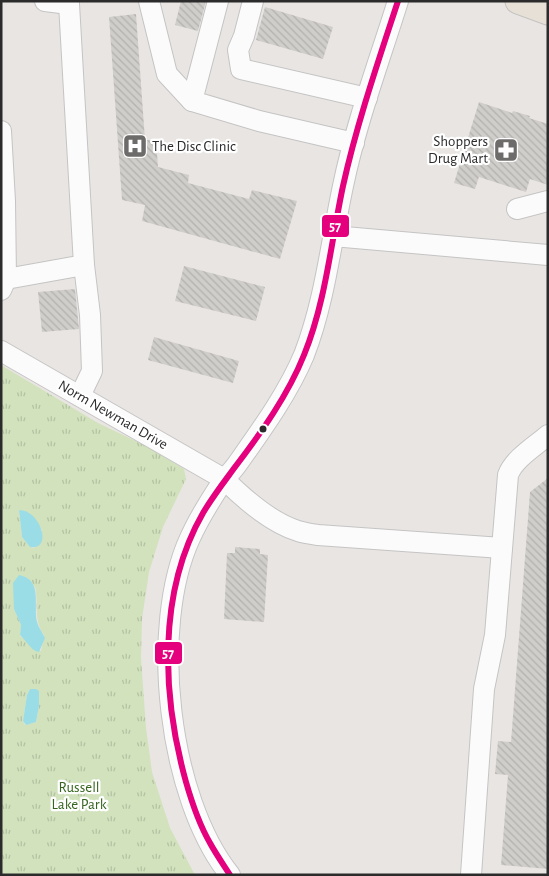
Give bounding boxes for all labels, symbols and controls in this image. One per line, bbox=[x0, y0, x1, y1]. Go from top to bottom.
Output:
hospital icon: The Disc Clinic bbox=[122, 133, 148, 159]
place label: Shoppers Drug Mart bbox=[428, 134, 488, 166]
pharmacy icon: Shoppers Drug Mart bbox=[493, 137, 519, 163]
place label: The Disc Clinic bbox=[152, 139, 236, 154]
line badge: 57 bbox=[321, 214, 350, 238]
text: 57 bbox=[329, 220, 341, 234]
street label: Norm Newman Drive bbox=[56, 378, 170, 452]
unlabelled marker bbox=[258, 424, 268, 434]
line badge: 57 bbox=[154, 641, 183, 665]
text: 57 bbox=[162, 647, 174, 661]
park label: Russell Lake Park bbox=[51, 780, 107, 812]

